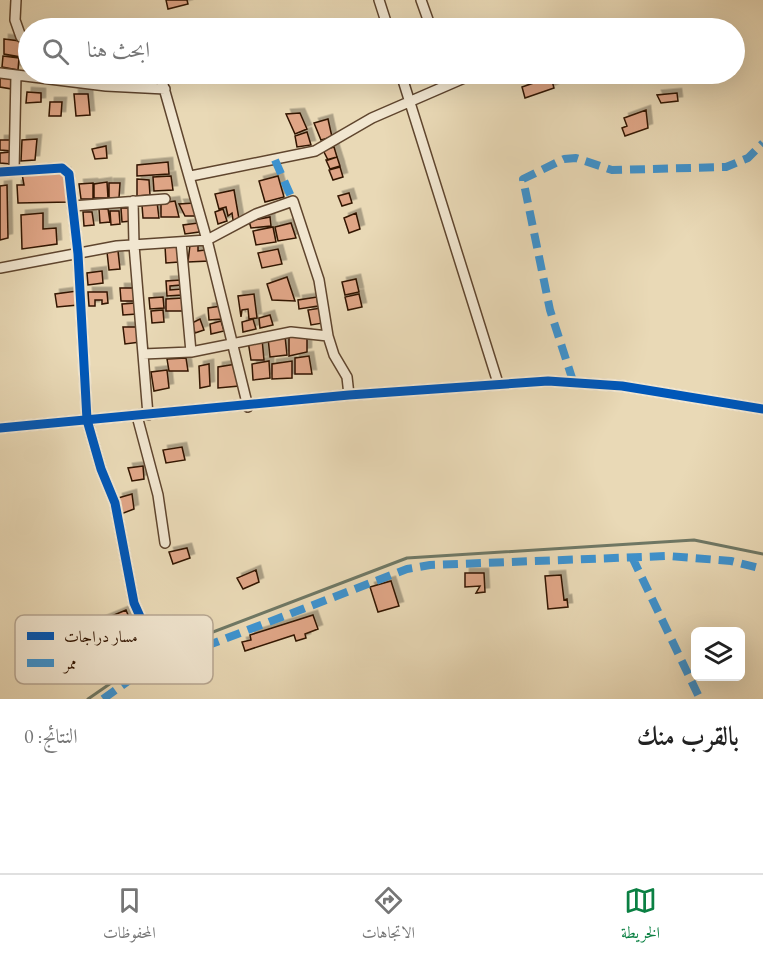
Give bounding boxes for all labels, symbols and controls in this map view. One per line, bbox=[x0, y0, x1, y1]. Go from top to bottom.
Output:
search box bbox=[18, 18, 745, 84]
icon: search bbox=[39, 35, 72, 68]
text: ابحث هنا bbox=[87, 35, 150, 64]
legend bbox=[15, 615, 213, 684]
text: مسار دراجات bbox=[64, 626, 138, 647]
map controls bbox=[691, 627, 745, 681]
button: layers bbox=[691, 627, 745, 681]
text: ممر bbox=[62, 653, 77, 674]
text: بالقرب منك bbox=[637, 719, 739, 753]
text: النتائج: 0 bbox=[24, 723, 78, 749]
tab: المحفوظات bbox=[103, 884, 156, 948]
tab: الاتجاهات bbox=[362, 884, 415, 948]
tab: الخريطة bbox=[621, 884, 660, 948]

